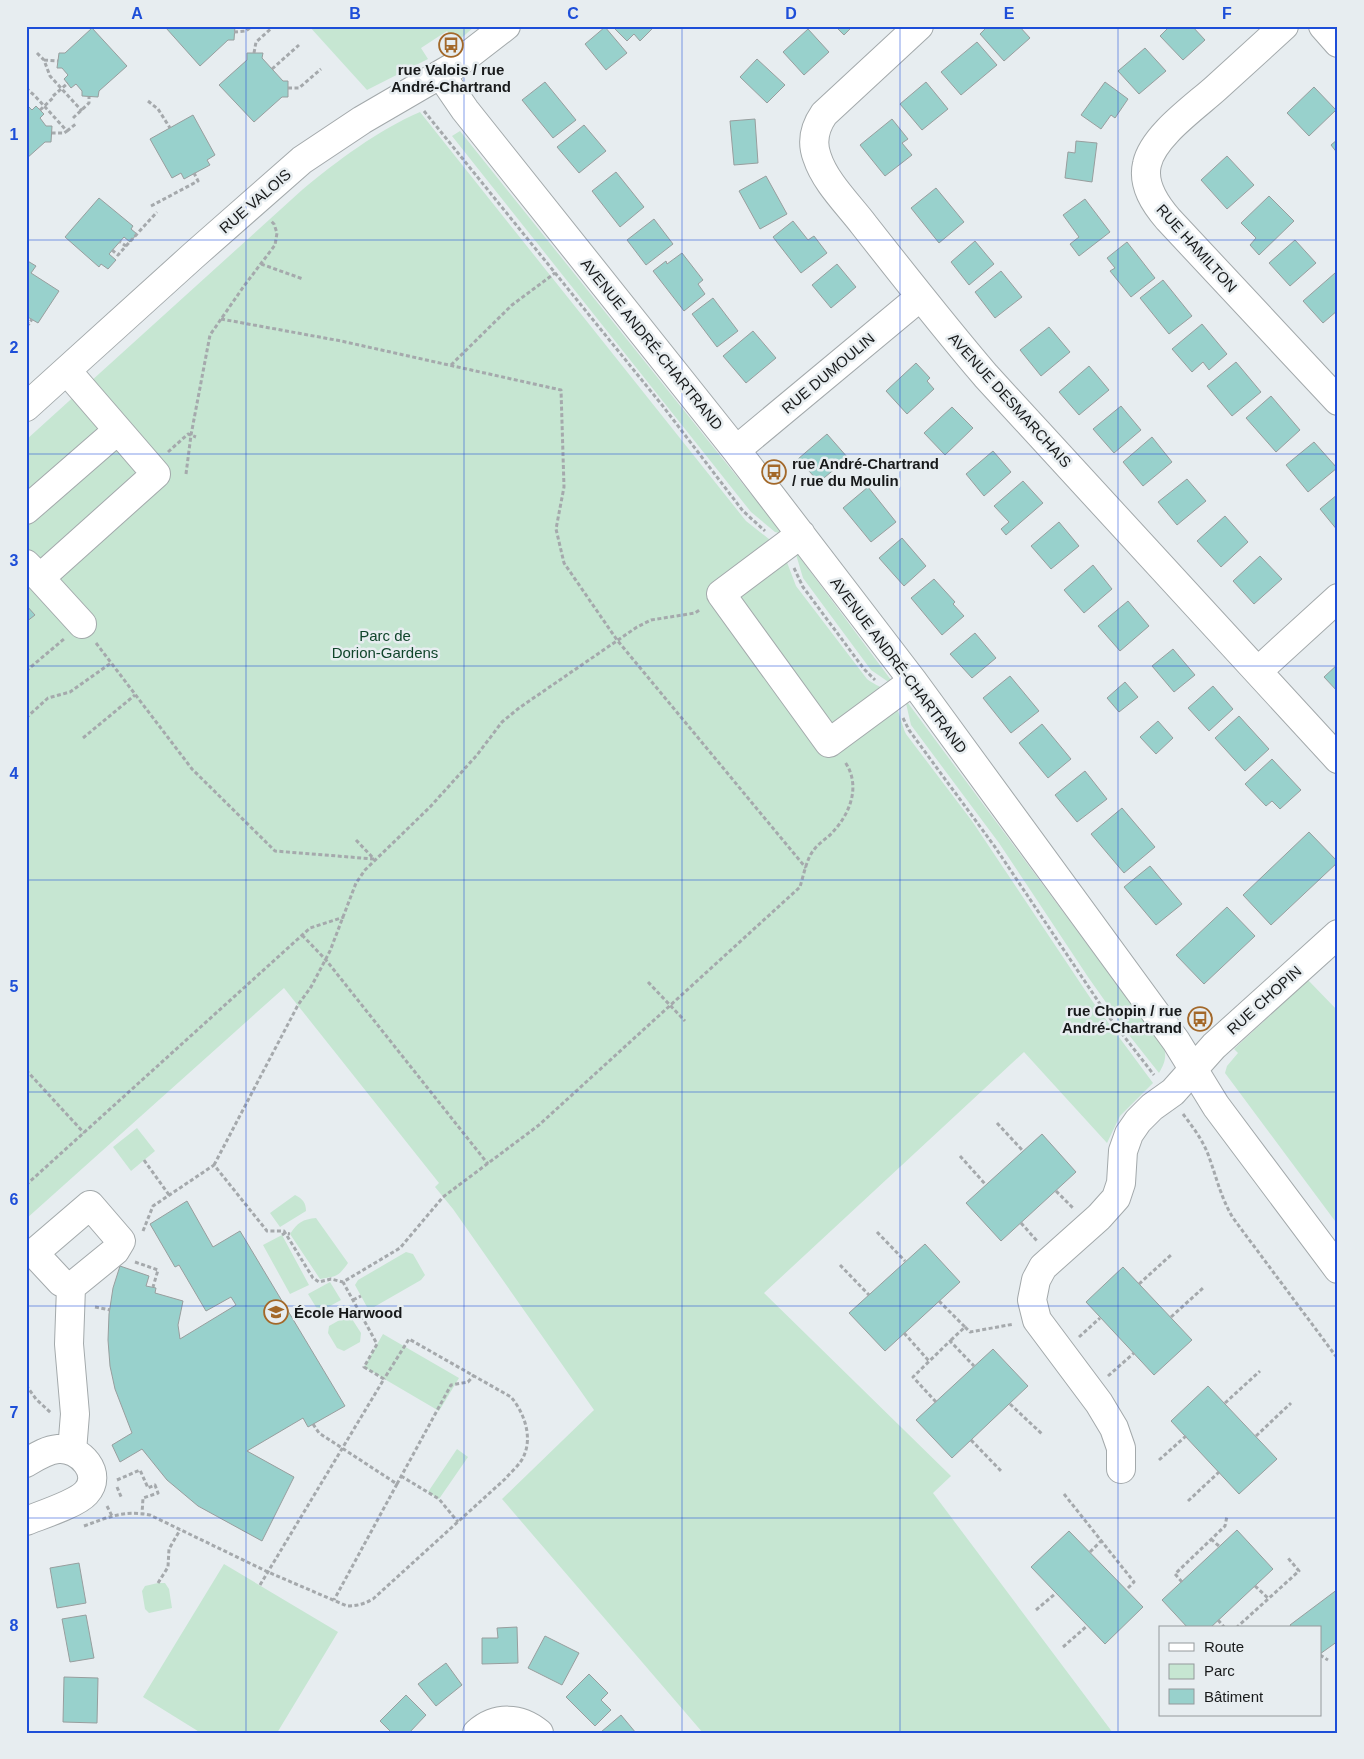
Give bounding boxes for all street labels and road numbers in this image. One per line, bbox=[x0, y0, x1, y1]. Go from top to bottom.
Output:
street label: RUE VALOIS bbox=[216, 165, 294, 237]
street label: RUE HAMILTON bbox=[1153, 201, 1241, 295]
street label: AVENUE ANDRÉ-CHARTRAND bbox=[578, 255, 726, 433]
street label: RUE DUMOULIN bbox=[778, 329, 878, 417]
street label: AVENUE DESMARCHAIS bbox=[945, 329, 1075, 471]
street label: AVENUE ANDRÉ-CHARTRAND bbox=[827, 574, 971, 756]
street label: RUE CHOPIN bbox=[1223, 962, 1305, 1038]

